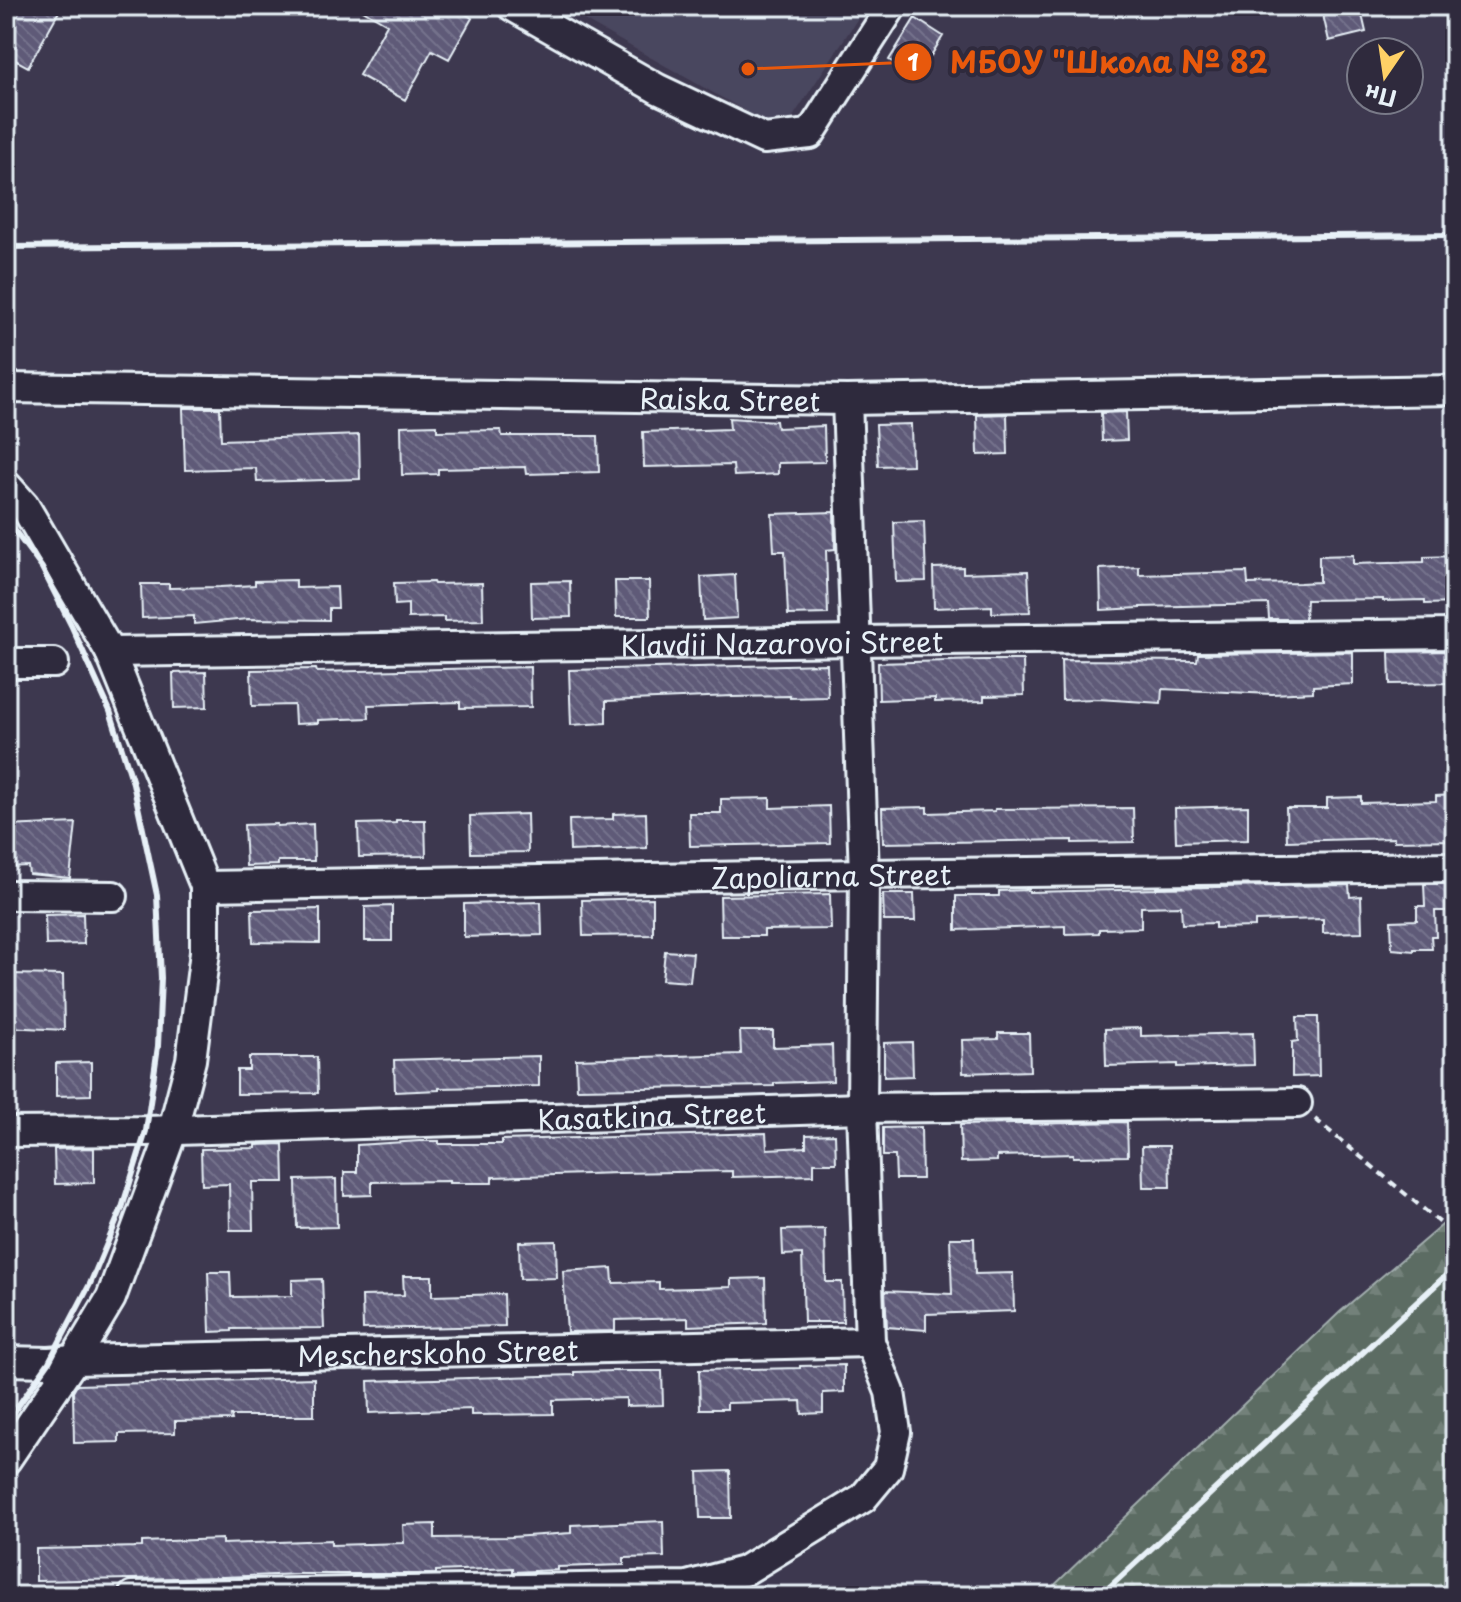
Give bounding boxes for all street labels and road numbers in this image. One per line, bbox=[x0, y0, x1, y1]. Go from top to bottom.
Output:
street label: Raiska Street bbox=[639, 376, 821, 421]
street label: Klavdii Nazarovoi Street bbox=[620, 618, 943, 666]
street label: Zapoliarna Street bbox=[710, 851, 952, 898]
street label: Kasatkina Street bbox=[537, 1090, 767, 1140]
street label: Mescherskoho Street bbox=[297, 1327, 579, 1376]

